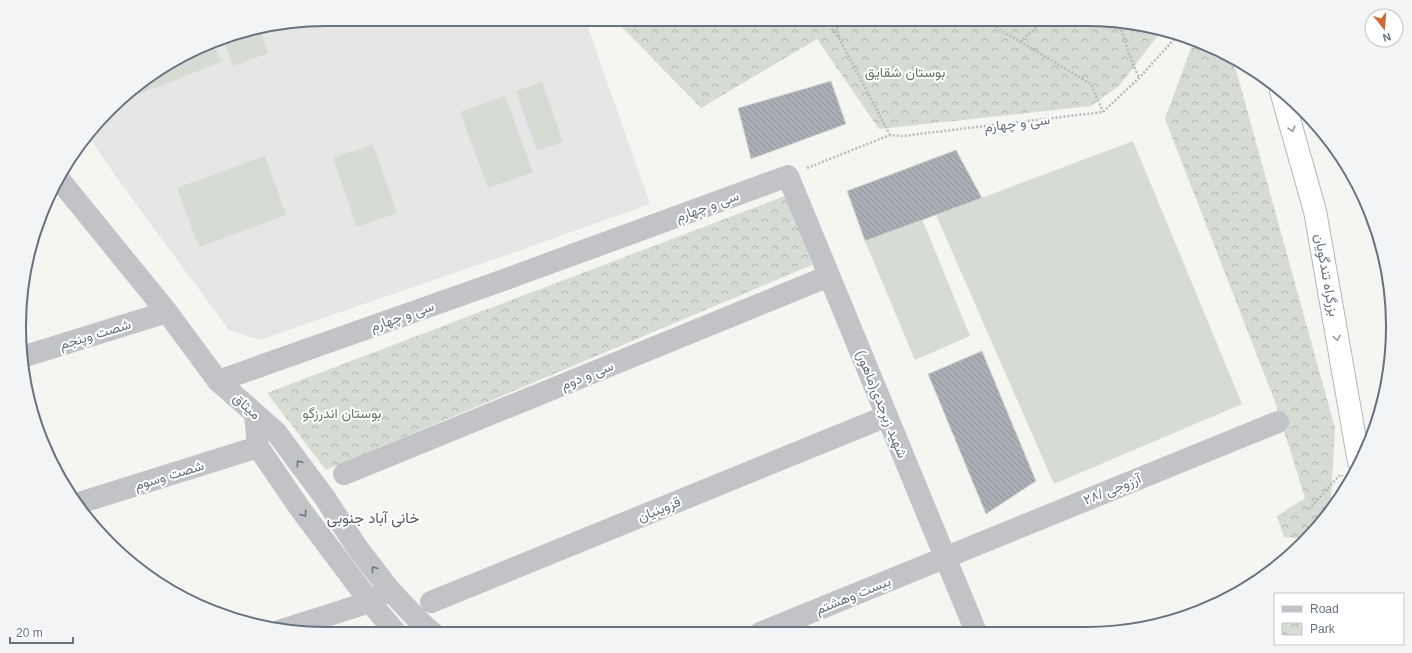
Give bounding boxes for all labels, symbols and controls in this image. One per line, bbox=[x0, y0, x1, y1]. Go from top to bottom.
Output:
north arrow bbox=[1364, 8, 1404, 48]
text: N bbox=[1381, 31, 1392, 44]
park label: بوستان شقایق bbox=[865, 64, 945, 81]
street label: سی و چهارم bbox=[983, 111, 1051, 137]
one-way arrow bbox=[1287, 125, 1296, 132]
street label: سی و چهارم bbox=[673, 187, 742, 227]
street label: بزرگراه تندگویان bbox=[1311, 232, 1342, 318]
street label: سی و چهارم bbox=[368, 298, 437, 336]
street label: شصت وپنجم bbox=[57, 316, 133, 354]
one-way arrow bbox=[1333, 335, 1341, 341]
street label: شهید زبرجدی(ماهور) bbox=[852, 348, 911, 461]
street label: سی و دوم bbox=[558, 357, 616, 394]
street label: میثاق bbox=[229, 390, 264, 423]
park label: بوستان اندرزگو bbox=[303, 405, 381, 422]
street label: شصت وسوم bbox=[132, 457, 206, 494]
one-way arrow bbox=[297, 461, 304, 468]
street label: آرزوجی /۲۸ bbox=[1081, 470, 1145, 509]
street label: قزوینیان bbox=[635, 493, 683, 526]
district label: خانی آباد جنوبی bbox=[327, 509, 419, 528]
one-way arrow bbox=[299, 510, 307, 517]
one-way arrow bbox=[372, 567, 379, 574]
street label: بیست وهشتم bbox=[813, 573, 893, 618]
legend bbox=[1274, 593, 1404, 645]
text: Road bbox=[1310, 602, 1339, 616]
scale bar bbox=[10, 619, 73, 645]
text: Park bbox=[1310, 622, 1336, 636]
text: 20 m bbox=[16, 626, 43, 640]

